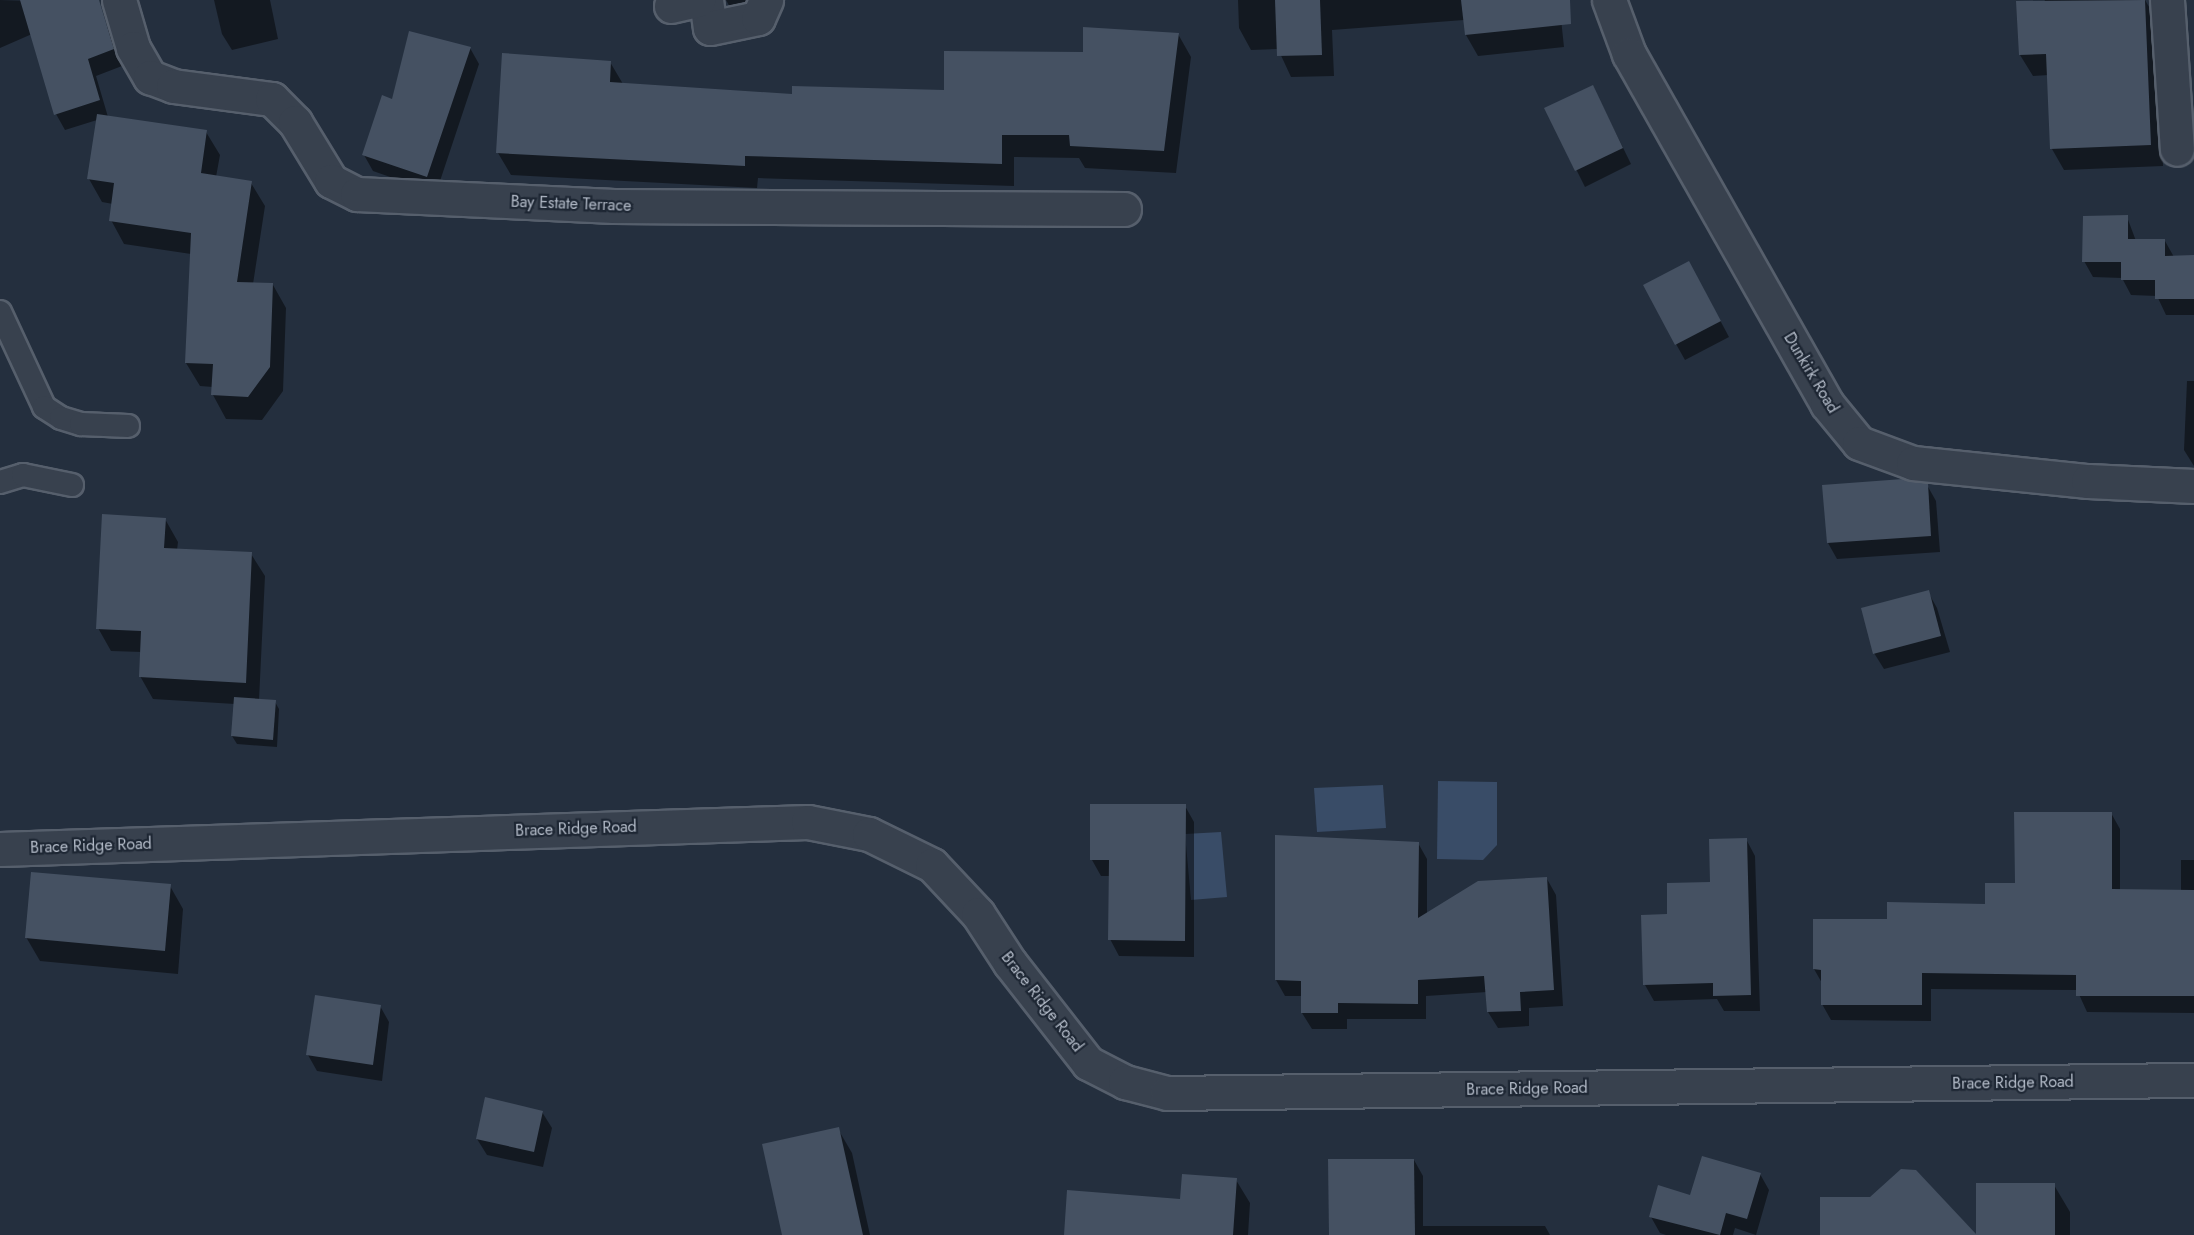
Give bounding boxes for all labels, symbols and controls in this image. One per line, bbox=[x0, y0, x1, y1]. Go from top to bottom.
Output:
street label: Bay Estate Terrace bbox=[510, 192, 632, 216]
street label: Dunkirk Road bbox=[1779, 329, 1843, 417]
street label: Brace Ridge Road bbox=[515, 817, 637, 841]
street label: Brace Ridge Road bbox=[30, 834, 152, 858]
street label: Brace Ridge Road bbox=[997, 948, 1087, 1056]
street label: Brace Ridge Road bbox=[1952, 1072, 2074, 1094]
street label: Brace Ridge Road bbox=[1466, 1078, 1588, 1100]

